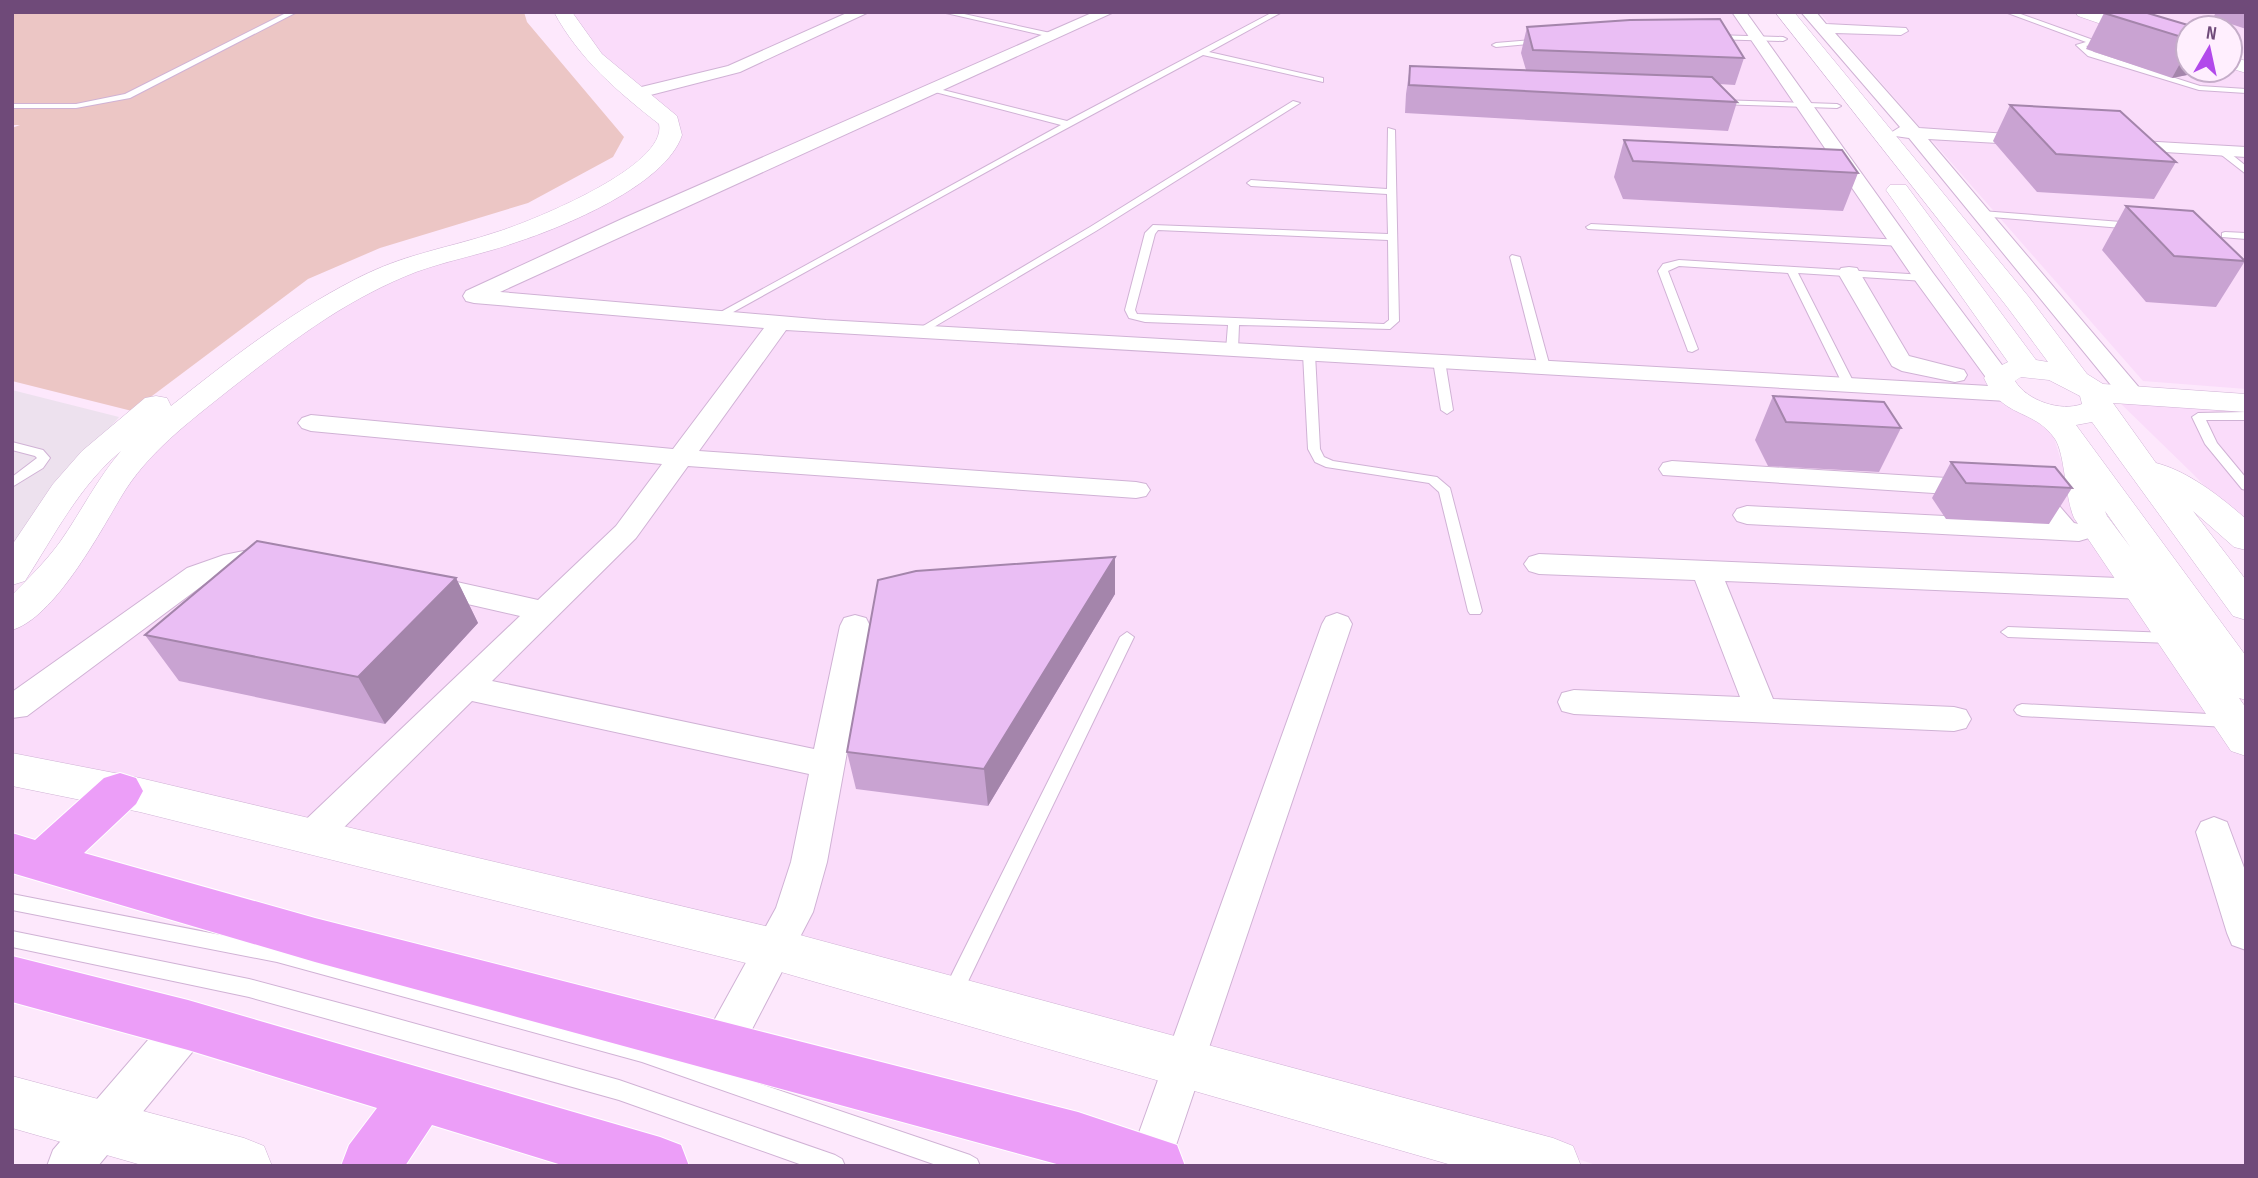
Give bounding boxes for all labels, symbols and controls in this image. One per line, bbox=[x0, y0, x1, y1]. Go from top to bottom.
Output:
north arrow bbox=[2174, 14, 2244, 84]
text: N bbox=[2205, 22, 2218, 46]

